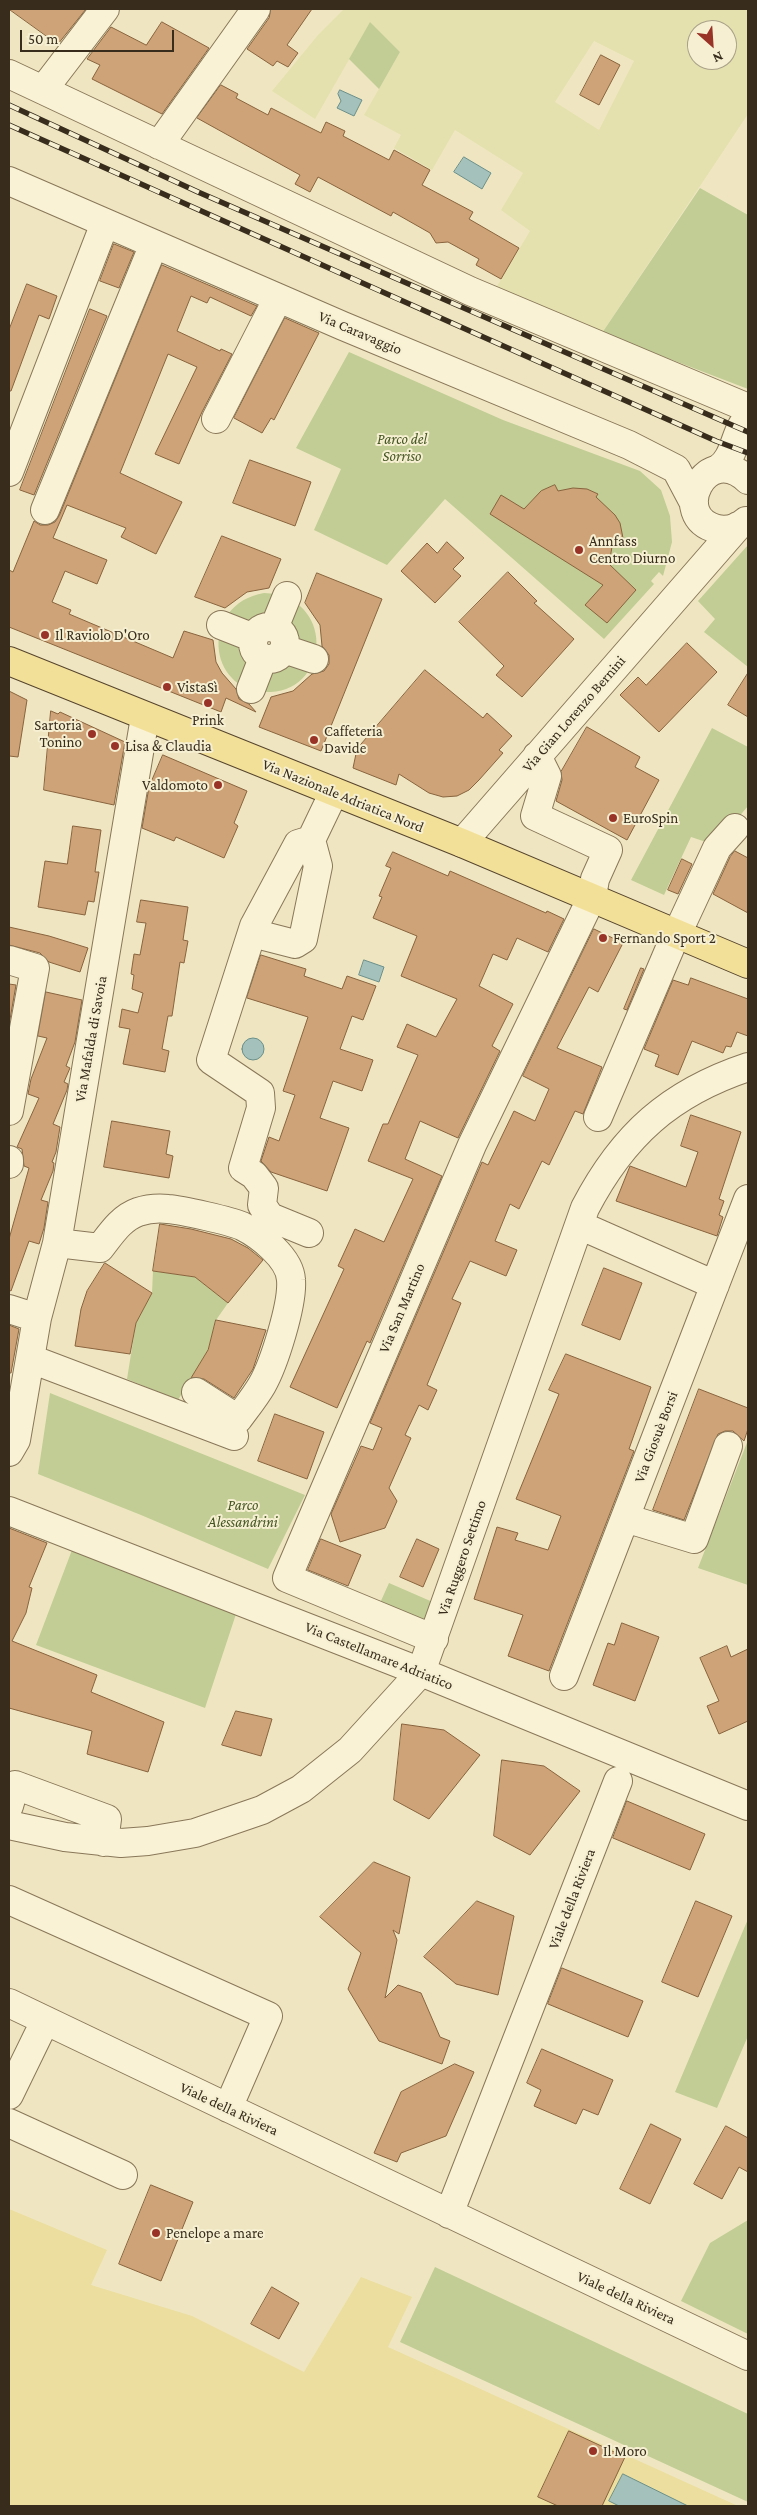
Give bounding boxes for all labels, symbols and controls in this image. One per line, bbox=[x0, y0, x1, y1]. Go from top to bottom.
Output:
scale bar bbox=[22, 20, 176, 52]
north arrow bbox=[687, 20, 737, 70]
text: 50 m bbox=[28, 31, 58, 47]
text: N bbox=[710, 48, 726, 67]
street label: Via Caravaggio bbox=[315, 307, 405, 359]
park label: Parco del Sorriso bbox=[377, 430, 427, 465]
place label: Annfass Centro Diurno bbox=[589, 532, 675, 567]
marker: Annfass Centro Diurno bbox=[573, 544, 585, 556]
place label: Il Raviolo D'Oro bbox=[55, 626, 150, 644]
marker: Il Raviolo D'Oro bbox=[39, 629, 51, 641]
street label: Via Gian Lorenzo Bernini bbox=[518, 652, 630, 776]
place label: VistaSì bbox=[177, 678, 218, 696]
marker: VistaSì bbox=[161, 681, 173, 693]
marker: Prink bbox=[202, 697, 214, 709]
place label: Prink bbox=[192, 711, 224, 729]
place label: Sartoria Tonino bbox=[34, 716, 82, 751]
place label: Caffeteria Davide bbox=[324, 722, 383, 757]
marker: Sartoria Tonino bbox=[86, 728, 98, 740]
marker: Caffeteria Davide bbox=[308, 734, 320, 746]
place label: Lisa & Claudia bbox=[125, 737, 212, 755]
marker: Lisa & Claudia bbox=[109, 740, 121, 752]
street label: Via Nazionale Adriatica Nord bbox=[260, 755, 426, 837]
place label: Valdomoto bbox=[142, 776, 208, 794]
marker: Valdomoto bbox=[212, 779, 224, 791]
place label: EuroSpin bbox=[623, 809, 678, 827]
marker: EuroSpin bbox=[607, 812, 619, 824]
place label: Fernando Sport 2 bbox=[613, 929, 716, 947]
marker: Fernando Sport 2 bbox=[597, 932, 609, 944]
street label: Via Mafalda di Savoia bbox=[71, 974, 111, 1104]
street label: Via San Martino bbox=[375, 1260, 429, 1356]
street label: Via Giosuè Borsi bbox=[630, 1389, 682, 1485]
park label: Parco Alessandrini bbox=[208, 1496, 278, 1531]
street label: Via Ruggero Settimo bbox=[434, 1498, 490, 1618]
street label: Via Castellamare Adriatico bbox=[302, 1618, 456, 1694]
street label: Viale della Riviera bbox=[545, 1846, 599, 1952]
street label: Viale della Riviera bbox=[177, 2078, 281, 2140]
place label: Penelope a mare bbox=[166, 2224, 263, 2242]
marker: Penelope a mare bbox=[150, 2227, 162, 2239]
street label: Viale della Riviera bbox=[574, 2267, 678, 2329]
place label: Il Moro bbox=[603, 2442, 647, 2460]
marker: Il Moro bbox=[587, 2445, 599, 2457]

